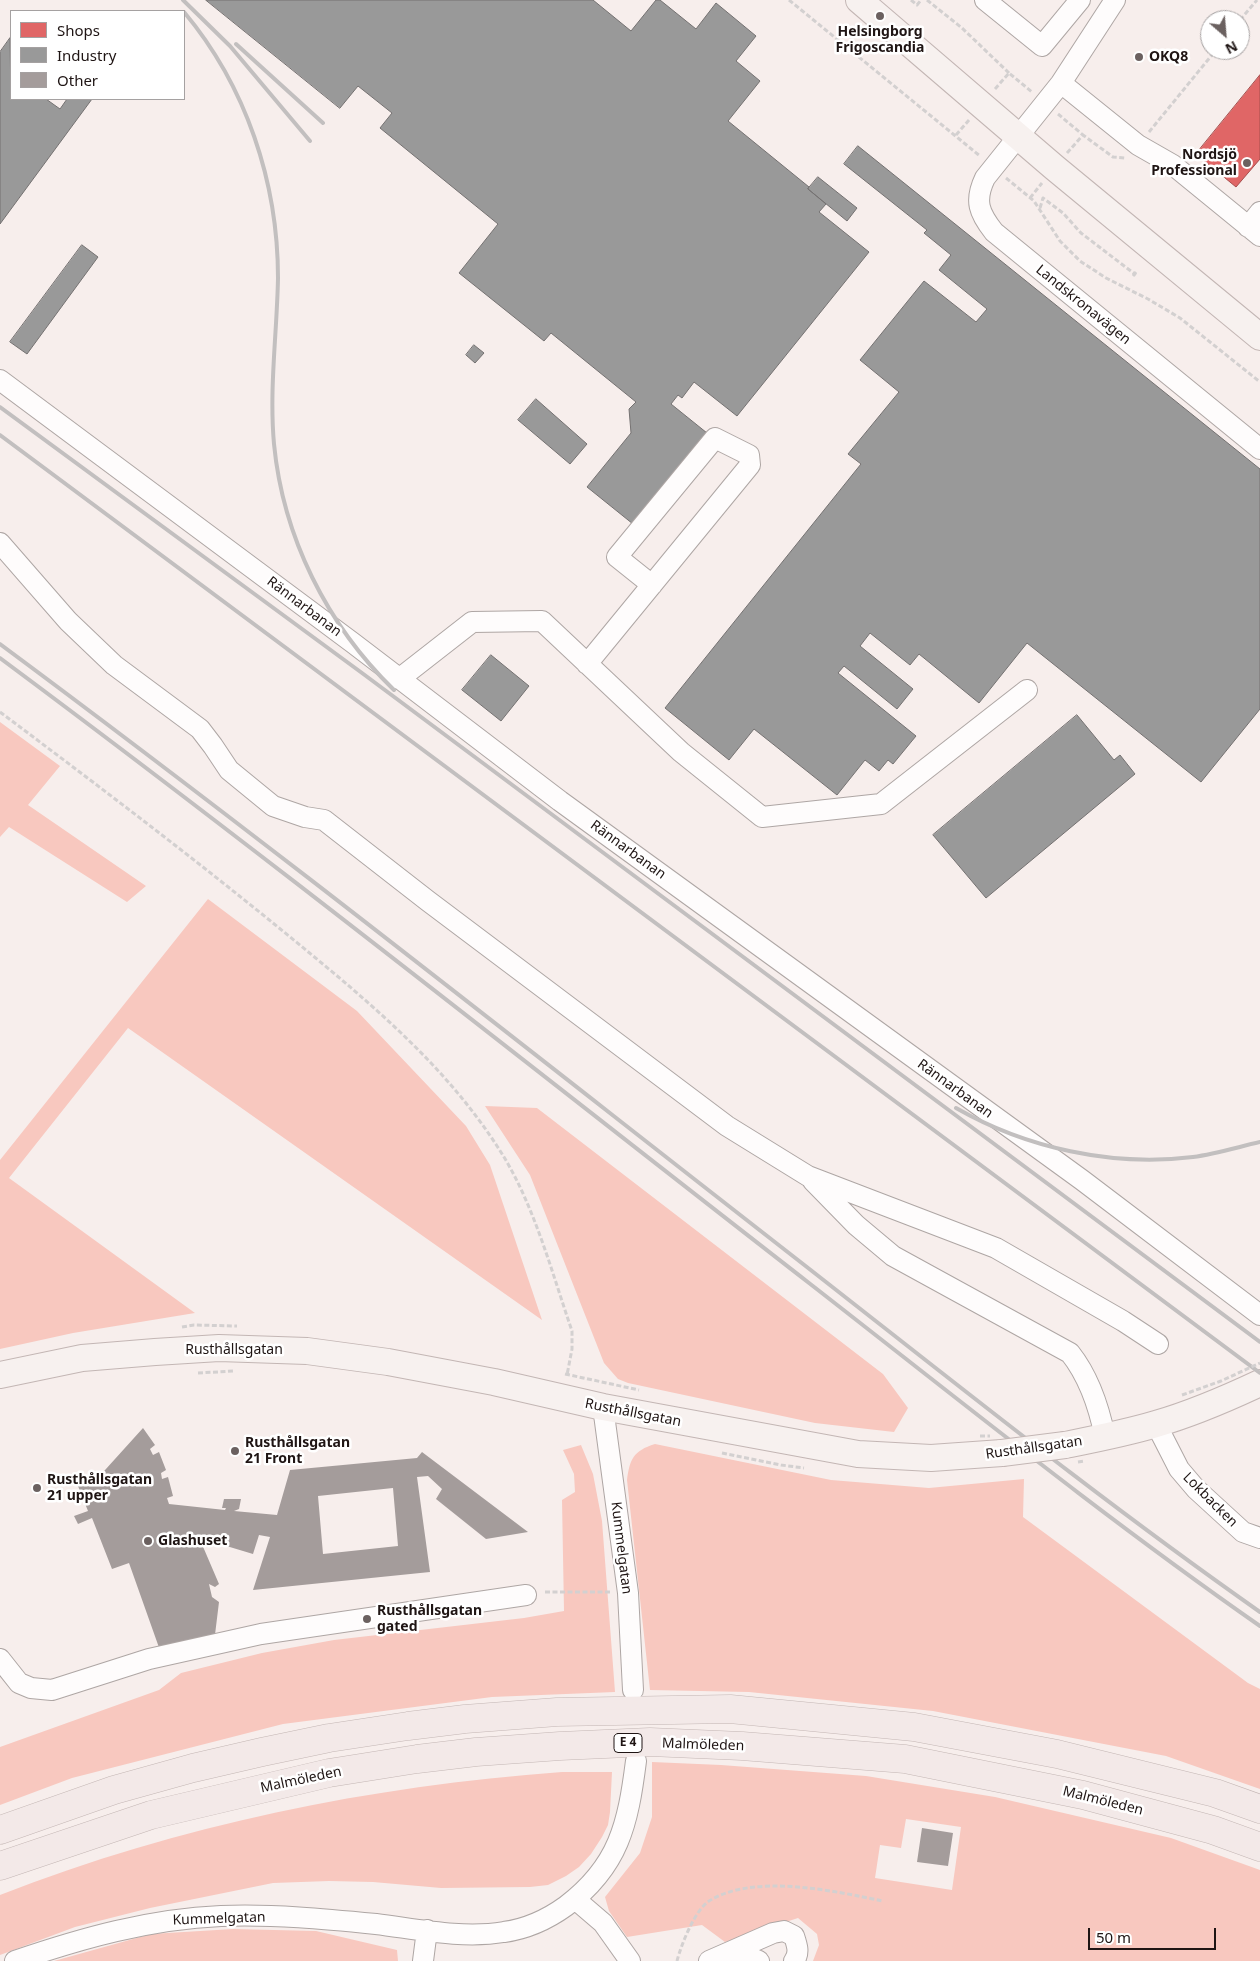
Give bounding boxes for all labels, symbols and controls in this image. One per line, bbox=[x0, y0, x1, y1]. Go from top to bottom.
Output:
legend bbox=[10, 10, 185, 100]
marker: Helsingborg Frigoscandia bbox=[874, 10, 886, 22]
north arrow bbox=[1200, 10, 1250, 60]
text: Shops bbox=[57, 20, 100, 40]
place label: Helsingborg Frigoscandia bbox=[836, 24, 924, 56]
text: N bbox=[1222, 37, 1241, 59]
text: Industry bbox=[57, 45, 116, 65]
place label: OKQ8 bbox=[1149, 49, 1188, 65]
marker: OKQ8 bbox=[1133, 51, 1145, 63]
text: Other bbox=[57, 70, 98, 90]
place label: Nordsjö Professional bbox=[1151, 147, 1237, 180]
marker: Nordsjö Professional bbox=[1241, 157, 1253, 169]
street label: Landskronavägen bbox=[1032, 262, 1134, 348]
street label: Rännarbanan bbox=[263, 573, 345, 641]
street label: Rännarbanan bbox=[587, 817, 669, 883]
street label: Rännarbanan bbox=[914, 1056, 996, 1122]
street label: Rusthållsgatan bbox=[185, 1342, 283, 1358]
street label: Rusthållsgatan bbox=[584, 1395, 682, 1431]
street label: Rusthållsgatan bbox=[985, 1433, 1083, 1463]
place label: Rusthållsgatan 21 Front bbox=[245, 1435, 350, 1468]
marker: Rusthållsgatan 21 Front bbox=[229, 1445, 241, 1457]
street label: Lokbacken bbox=[1179, 1469, 1241, 1531]
place label: Rusthållsgatan 21 upper bbox=[47, 1472, 152, 1504]
marker: Rusthållsgatan 21 upper bbox=[31, 1482, 43, 1494]
street label: Kummelgatan bbox=[607, 1501, 635, 1595]
place label: Glashuset bbox=[158, 1533, 227, 1549]
marker: Glashuset bbox=[142, 1535, 154, 1547]
place label: Rusthållsgatan gated bbox=[377, 1603, 482, 1635]
marker: Rusthållsgatan gated bbox=[361, 1613, 373, 1625]
road number: E 4 bbox=[614, 1734, 642, 1752]
street label: Malmöleden bbox=[662, 1735, 744, 1755]
street label: Malmöleden bbox=[259, 1763, 343, 1797]
street label: Malmöleden bbox=[1061, 1783, 1145, 1819]
street label: Kummelgatan bbox=[172, 1909, 266, 1929]
scale bar bbox=[1090, 1918, 1218, 1950]
text: 50 m bbox=[1096, 1927, 1131, 1947]

